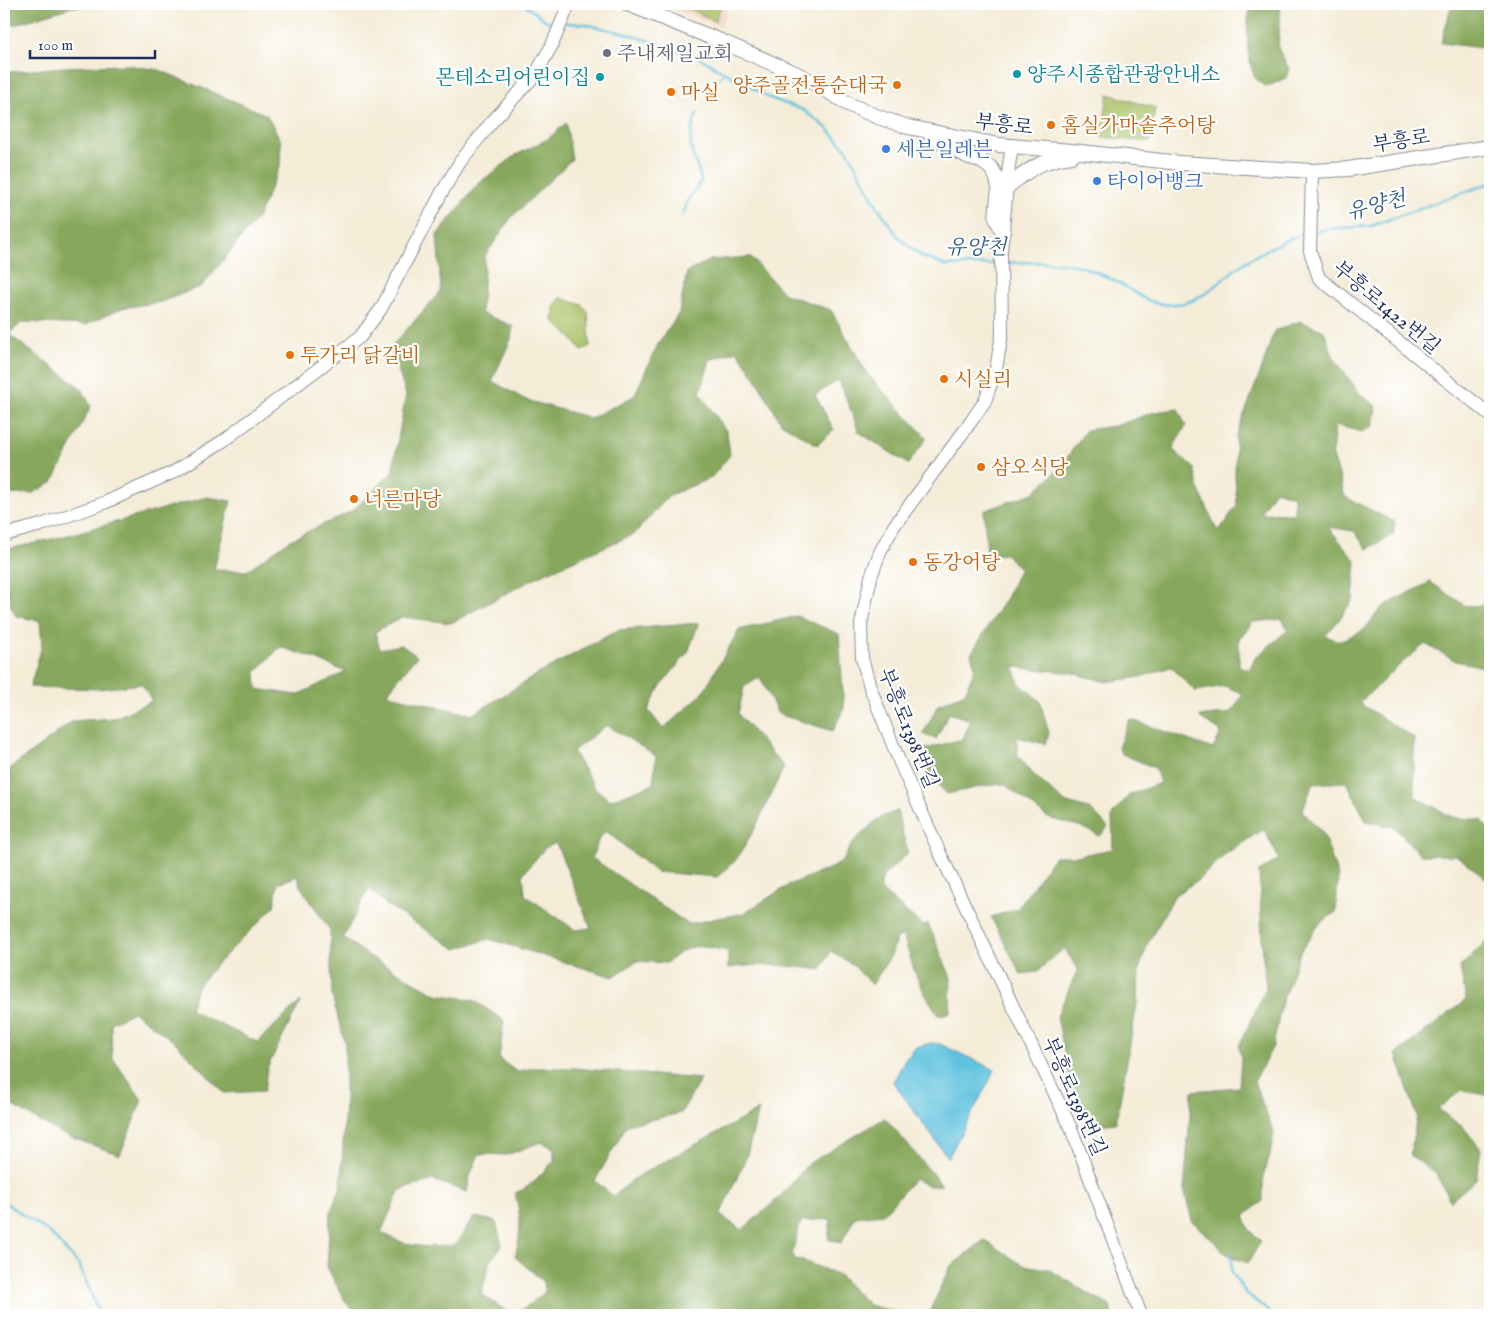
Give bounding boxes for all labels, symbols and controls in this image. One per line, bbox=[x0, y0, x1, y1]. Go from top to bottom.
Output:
scale bar bbox=[30, 28, 155, 60]
text: 100 m bbox=[38, 36, 74, 55]
place label: 주내제일교회 bbox=[617, 42, 733, 67]
marker: 주내제일교회 bbox=[601, 47, 613, 59]
place label: 양주시종합관광안내소 bbox=[1027, 63, 1220, 88]
place label: 몬테소리어린이집 bbox=[435, 66, 590, 91]
marker: 양주시종합관광안내소 bbox=[1011, 68, 1023, 80]
marker: 몬테소리어린이집 bbox=[594, 71, 606, 83]
place label: 양주골전통순대국 bbox=[732, 74, 887, 99]
marker: 양주골전통순대국 bbox=[891, 79, 903, 91]
place label: 마실 bbox=[681, 81, 720, 106]
marker: 마실 bbox=[665, 86, 677, 98]
street label: 부흥로 bbox=[974, 110, 1034, 141]
place label: 홈실가마솥추어탕 bbox=[1061, 114, 1216, 139]
marker: 홈실가마솥추어탕 bbox=[1045, 119, 1057, 131]
street label: 부흥로 bbox=[1371, 125, 1432, 158]
place label: 세븐일레븐 bbox=[896, 138, 993, 163]
marker: 세븐일레븐 bbox=[880, 143, 892, 155]
place label: 타이어뱅크 bbox=[1107, 170, 1204, 195]
marker: 타이어뱅크 bbox=[1091, 175, 1103, 187]
water label: 유양천 bbox=[1344, 185, 1411, 227]
water label: 유양천 bbox=[946, 235, 1008, 262]
street label: 부흥로1422번길 bbox=[1327, 256, 1445, 360]
place label: 투가리 닭갈비 bbox=[300, 344, 420, 369]
marker: 투가리 닭갈비 bbox=[284, 349, 296, 361]
place label: 시실리 bbox=[954, 368, 1012, 393]
marker: 시실리 bbox=[938, 373, 950, 385]
place label: 삼오식당 bbox=[991, 456, 1069, 481]
marker: 삼오식당 bbox=[975, 461, 987, 473]
place label: 너른마당 bbox=[364, 488, 442, 513]
marker: 너른마당 bbox=[348, 493, 360, 505]
place label: 동강어탕 bbox=[923, 551, 1001, 576]
marker: 동강어탕 bbox=[907, 556, 919, 568]
street label: 부흥로1398번길 bbox=[872, 664, 943, 793]
street label: 부흥로1398번길 bbox=[1036, 1033, 1111, 1160]

